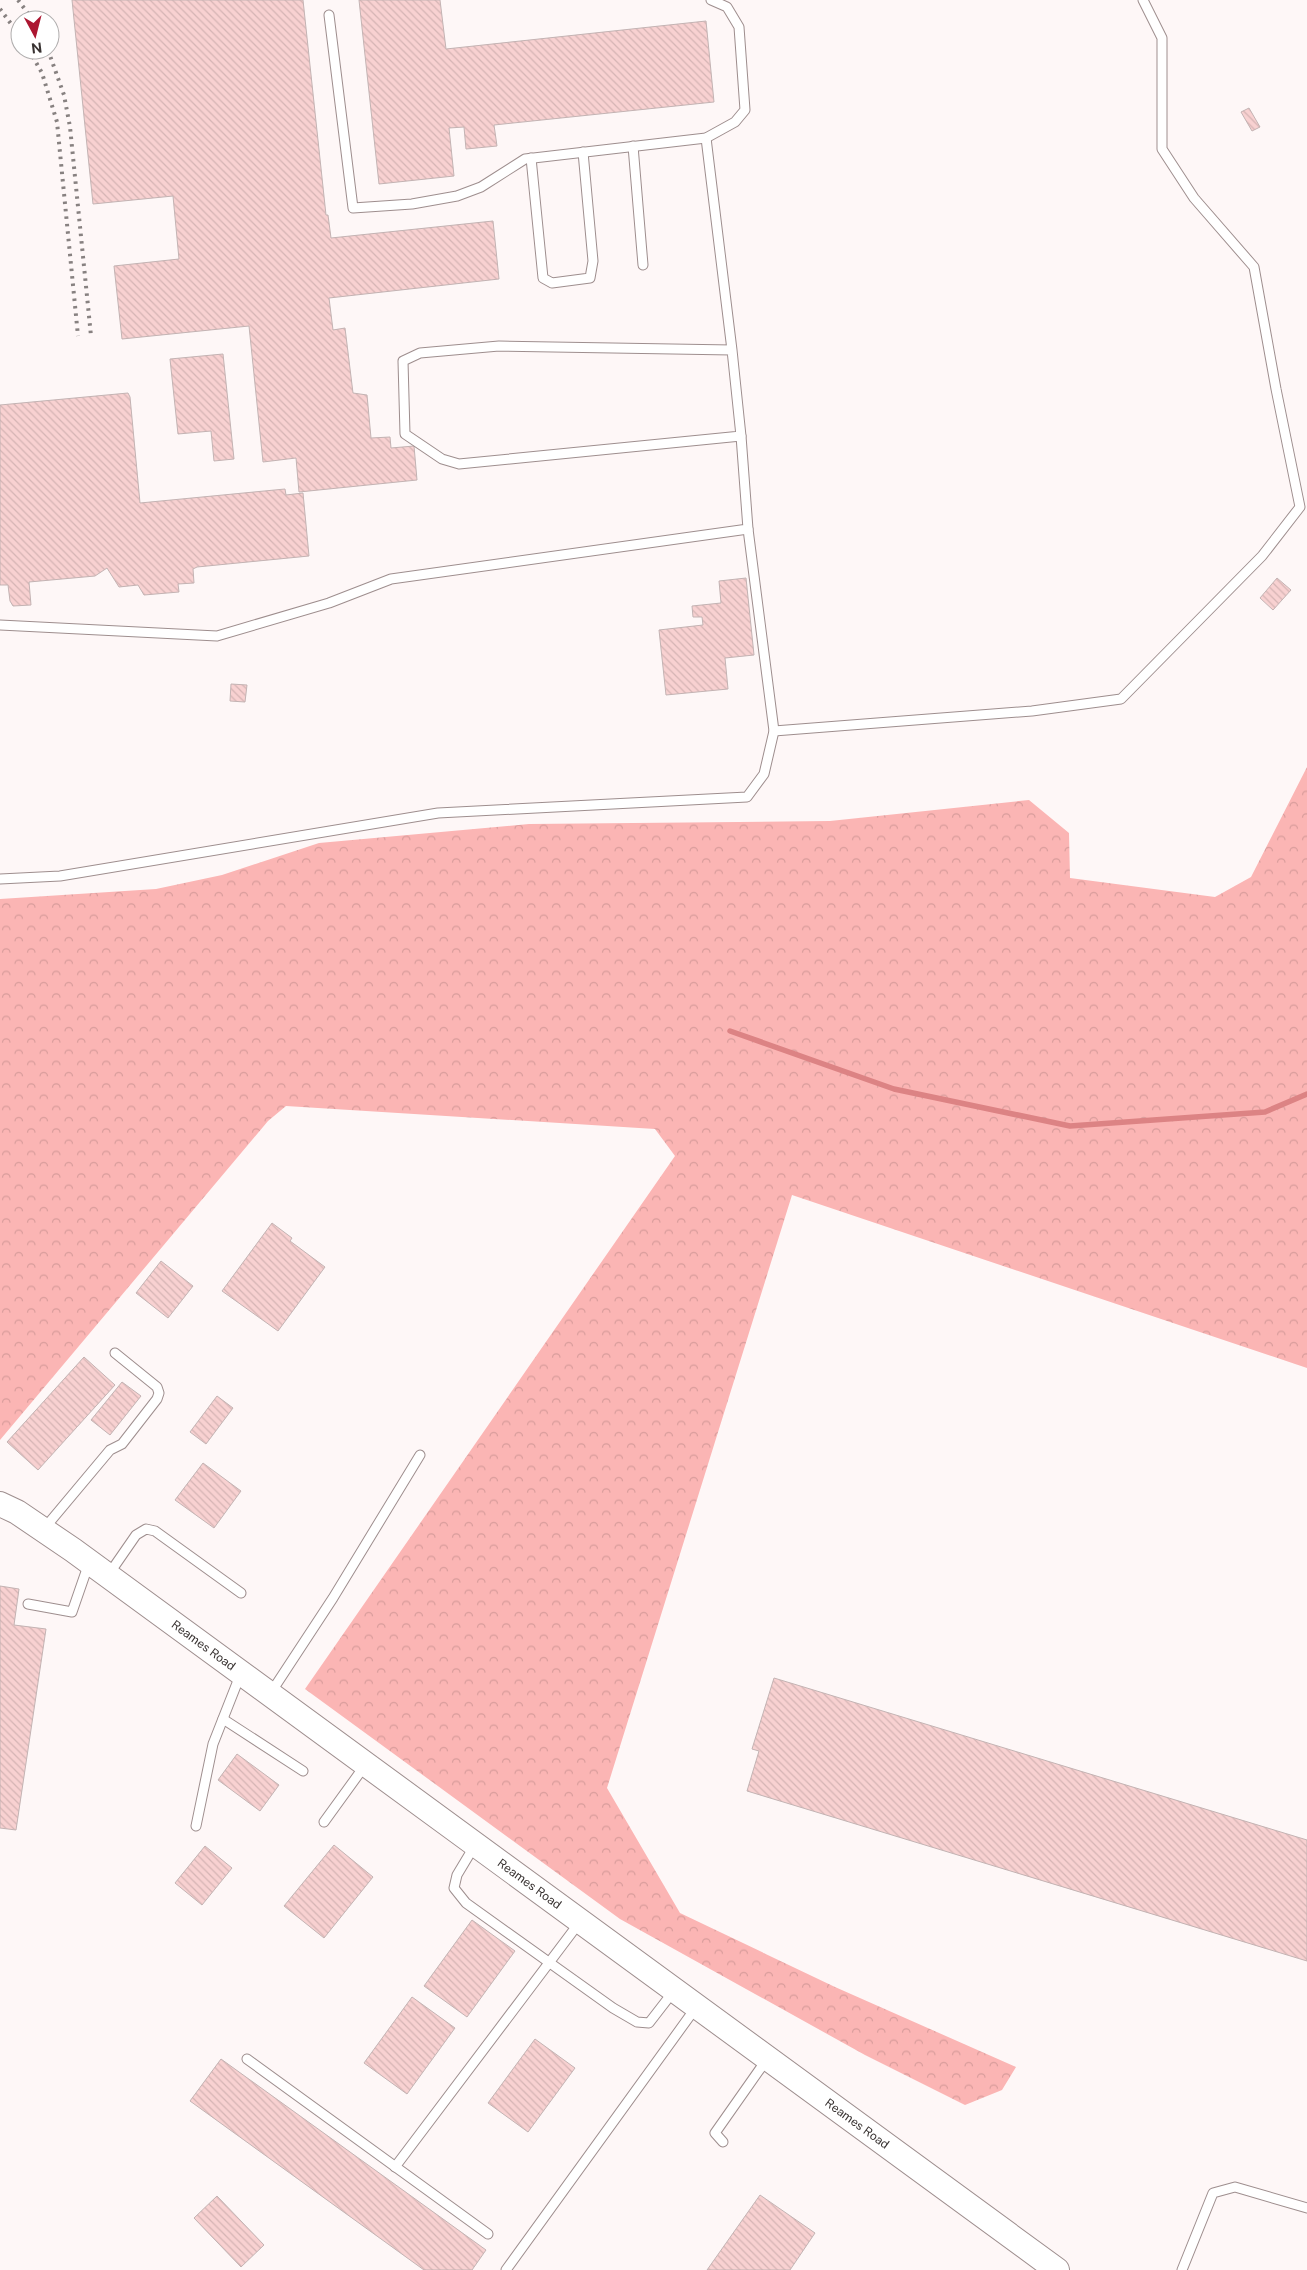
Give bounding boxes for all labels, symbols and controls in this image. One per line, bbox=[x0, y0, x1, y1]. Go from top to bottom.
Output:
north arrow bbox=[10, 10, 60, 60]
text: N bbox=[30, 39, 43, 57]
street label: Reames Road bbox=[169, 1617, 238, 1673]
street label: Reames Road bbox=[495, 1856, 564, 1912]
street label: Reames Road bbox=[822, 2096, 892, 2152]

